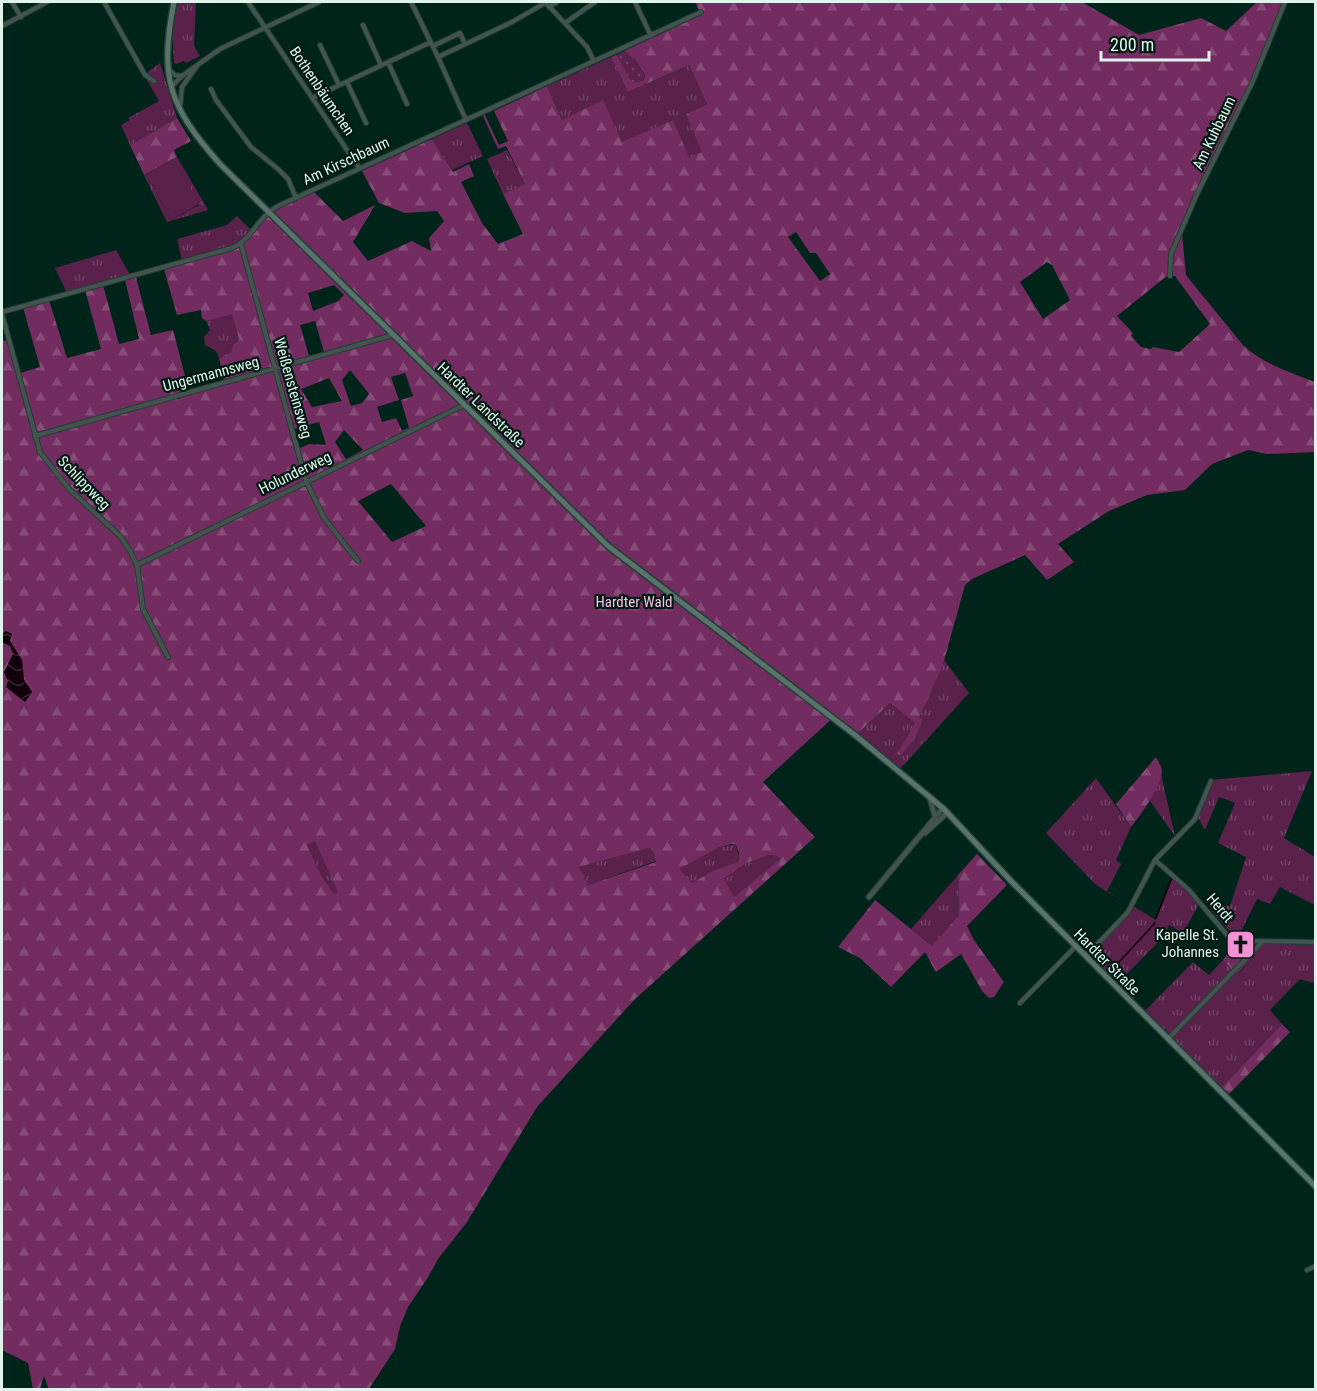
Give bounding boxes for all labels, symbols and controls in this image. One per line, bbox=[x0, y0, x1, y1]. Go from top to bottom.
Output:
scale bar bbox=[1101, 24, 1209, 62]
text: 200 m bbox=[1110, 34, 1154, 55]
street label: Bothenbäumchen bbox=[286, 43, 358, 139]
street label: Am Kuhbaum bbox=[1189, 94, 1239, 172]
street label: Am Kirschbaum bbox=[300, 133, 392, 189]
street label: Weißensteinsweg bbox=[270, 336, 316, 440]
street label: Ungermannsweg bbox=[161, 353, 261, 395]
street label: Hardter Landstraße bbox=[434, 359, 528, 451]
street label: Holunderweg bbox=[256, 448, 334, 498]
street label: Schlippweg bbox=[54, 452, 114, 514]
park label: Hardter Wald bbox=[595, 593, 673, 611]
street label: Herdt bbox=[1203, 890, 1237, 926]
street label: Hardter Straße bbox=[1070, 925, 1144, 999]
place label: Kapelle St. Johannes bbox=[1156, 926, 1219, 961]
church icon: Kapelle St. Johannes bbox=[1224, 928, 1256, 960]

